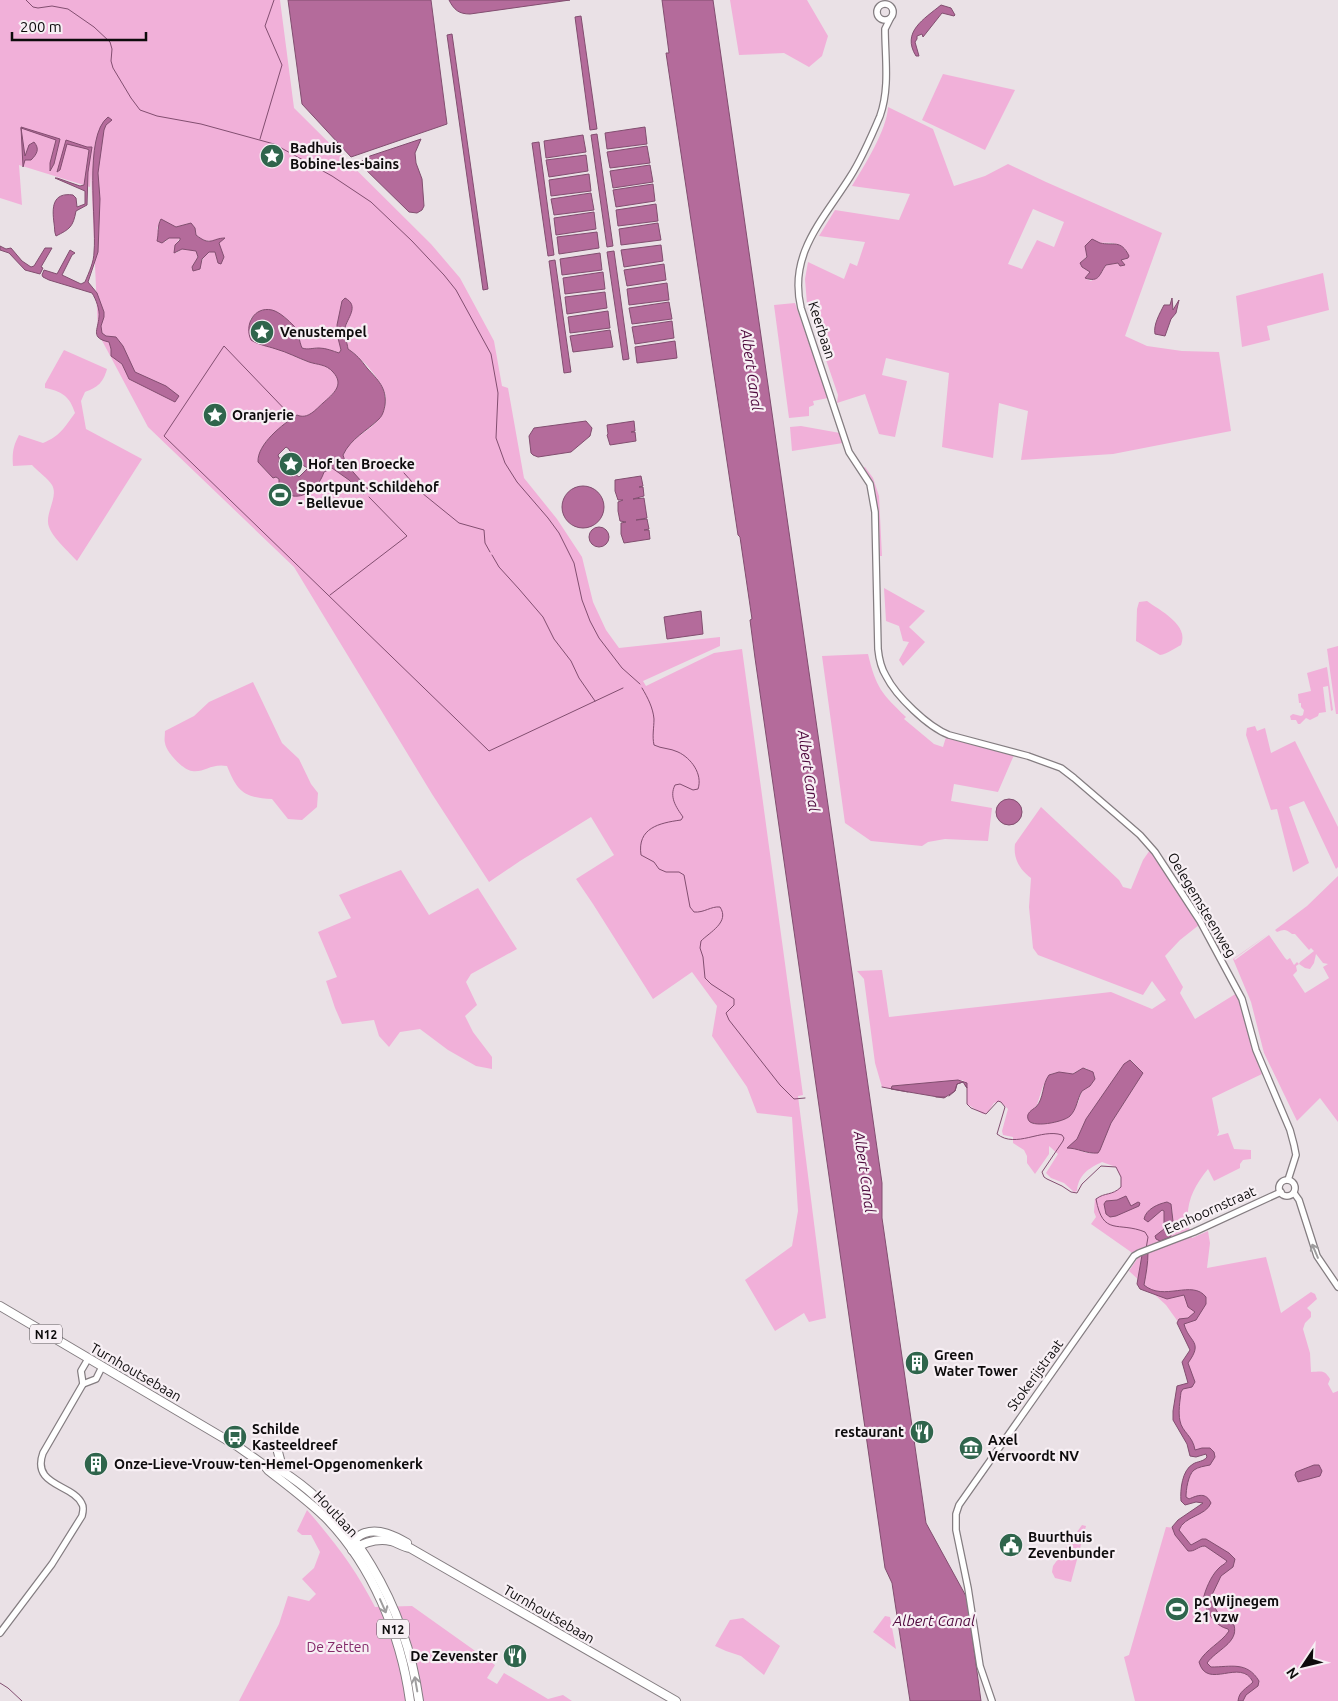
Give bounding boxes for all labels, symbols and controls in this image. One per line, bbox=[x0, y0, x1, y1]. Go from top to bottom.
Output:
scale bar bbox=[12, 10, 146, 42]
text: 200 m bbox=[20, 18, 62, 35]
place label: Badhuis Bobine-les-bains bbox=[290, 140, 399, 172]
place icon: Badhuis Bobine-les-bains bbox=[259, 143, 285, 169]
street label: Keerbaan bbox=[805, 299, 839, 361]
place icon: Venustempel bbox=[249, 319, 275, 345]
place label: Venustempel bbox=[280, 324, 367, 340]
water label: Albert Canal bbox=[738, 327, 766, 413]
place icon: Oranjerie bbox=[202, 402, 228, 428]
place label: Oranjerie bbox=[232, 407, 294, 423]
place icon: Hof ten Broecke bbox=[278, 451, 304, 477]
place label: Hof ten Broecke bbox=[308, 456, 415, 472]
place label: Sportpunt Schildehof - Bellevue bbox=[298, 479, 439, 511]
sports icon: Sportpunt Schildehof - Bellevue bbox=[267, 482, 293, 508]
water label: Albert Canal bbox=[795, 728, 823, 814]
street label: Oelegemsteenweg bbox=[1164, 850, 1240, 960]
water label: Albert Canal bbox=[851, 1129, 879, 1215]
street label: Eenhoornstraat bbox=[1162, 1183, 1258, 1237]
one-way arrow bbox=[1310, 1244, 1320, 1259]
road number: N12 bbox=[30, 1325, 62, 1344]
street label: Stokerijstraat bbox=[1004, 1336, 1067, 1414]
street label: Turnhoutsebaan bbox=[88, 1339, 184, 1405]
place label: Green Water Tower bbox=[934, 1347, 1018, 1379]
building icon: Green Water Tower bbox=[904, 1350, 930, 1376]
restaurant icon: restaurant bbox=[909, 1419, 935, 1445]
place label: Schilde Kasteeldreef bbox=[252, 1421, 338, 1453]
bus stop icon: Schilde Kasteeldreef bbox=[222, 1424, 248, 1450]
place label: restaurant bbox=[835, 1424, 904, 1440]
place label: Axel Vervoordt NV bbox=[988, 1432, 1079, 1464]
museum icon: Axel Vervoordt NV bbox=[958, 1435, 984, 1461]
building icon: Onze-Lieve-Vrouw-ten-Hemel-Opgenomenkerk bbox=[83, 1451, 109, 1477]
place label: Onze-Lieve-Vrouw-ten-Hemel-Opgenomenkerk bbox=[114, 1456, 423, 1472]
street label: Houtlaan bbox=[311, 1488, 361, 1540]
place label: Buurthuis Zevenbunder bbox=[1028, 1529, 1115, 1561]
public building icon: Buurthuis Zevenbunder bbox=[998, 1532, 1024, 1558]
street label: Turnhoutsebaan bbox=[501, 1581, 597, 1647]
place label: pc Wijnegem 21 vzw bbox=[1194, 1593, 1279, 1625]
sports icon: pc Wijnegem 21 vzw bbox=[1164, 1596, 1190, 1622]
one-way arrow bbox=[379, 1598, 388, 1613]
water label: Albert Canal bbox=[892, 1612, 976, 1629]
road number: N12 bbox=[377, 1620, 409, 1638]
park label: De Zetten bbox=[306, 1639, 370, 1655]
north arrow bbox=[1278, 1641, 1328, 1691]
restaurant icon: De Zevenster bbox=[502, 1643, 528, 1669]
place label: De Zevenster bbox=[410, 1648, 498, 1664]
text: N bbox=[1283, 1665, 1302, 1682]
one-way arrow bbox=[410, 1676, 420, 1692]

